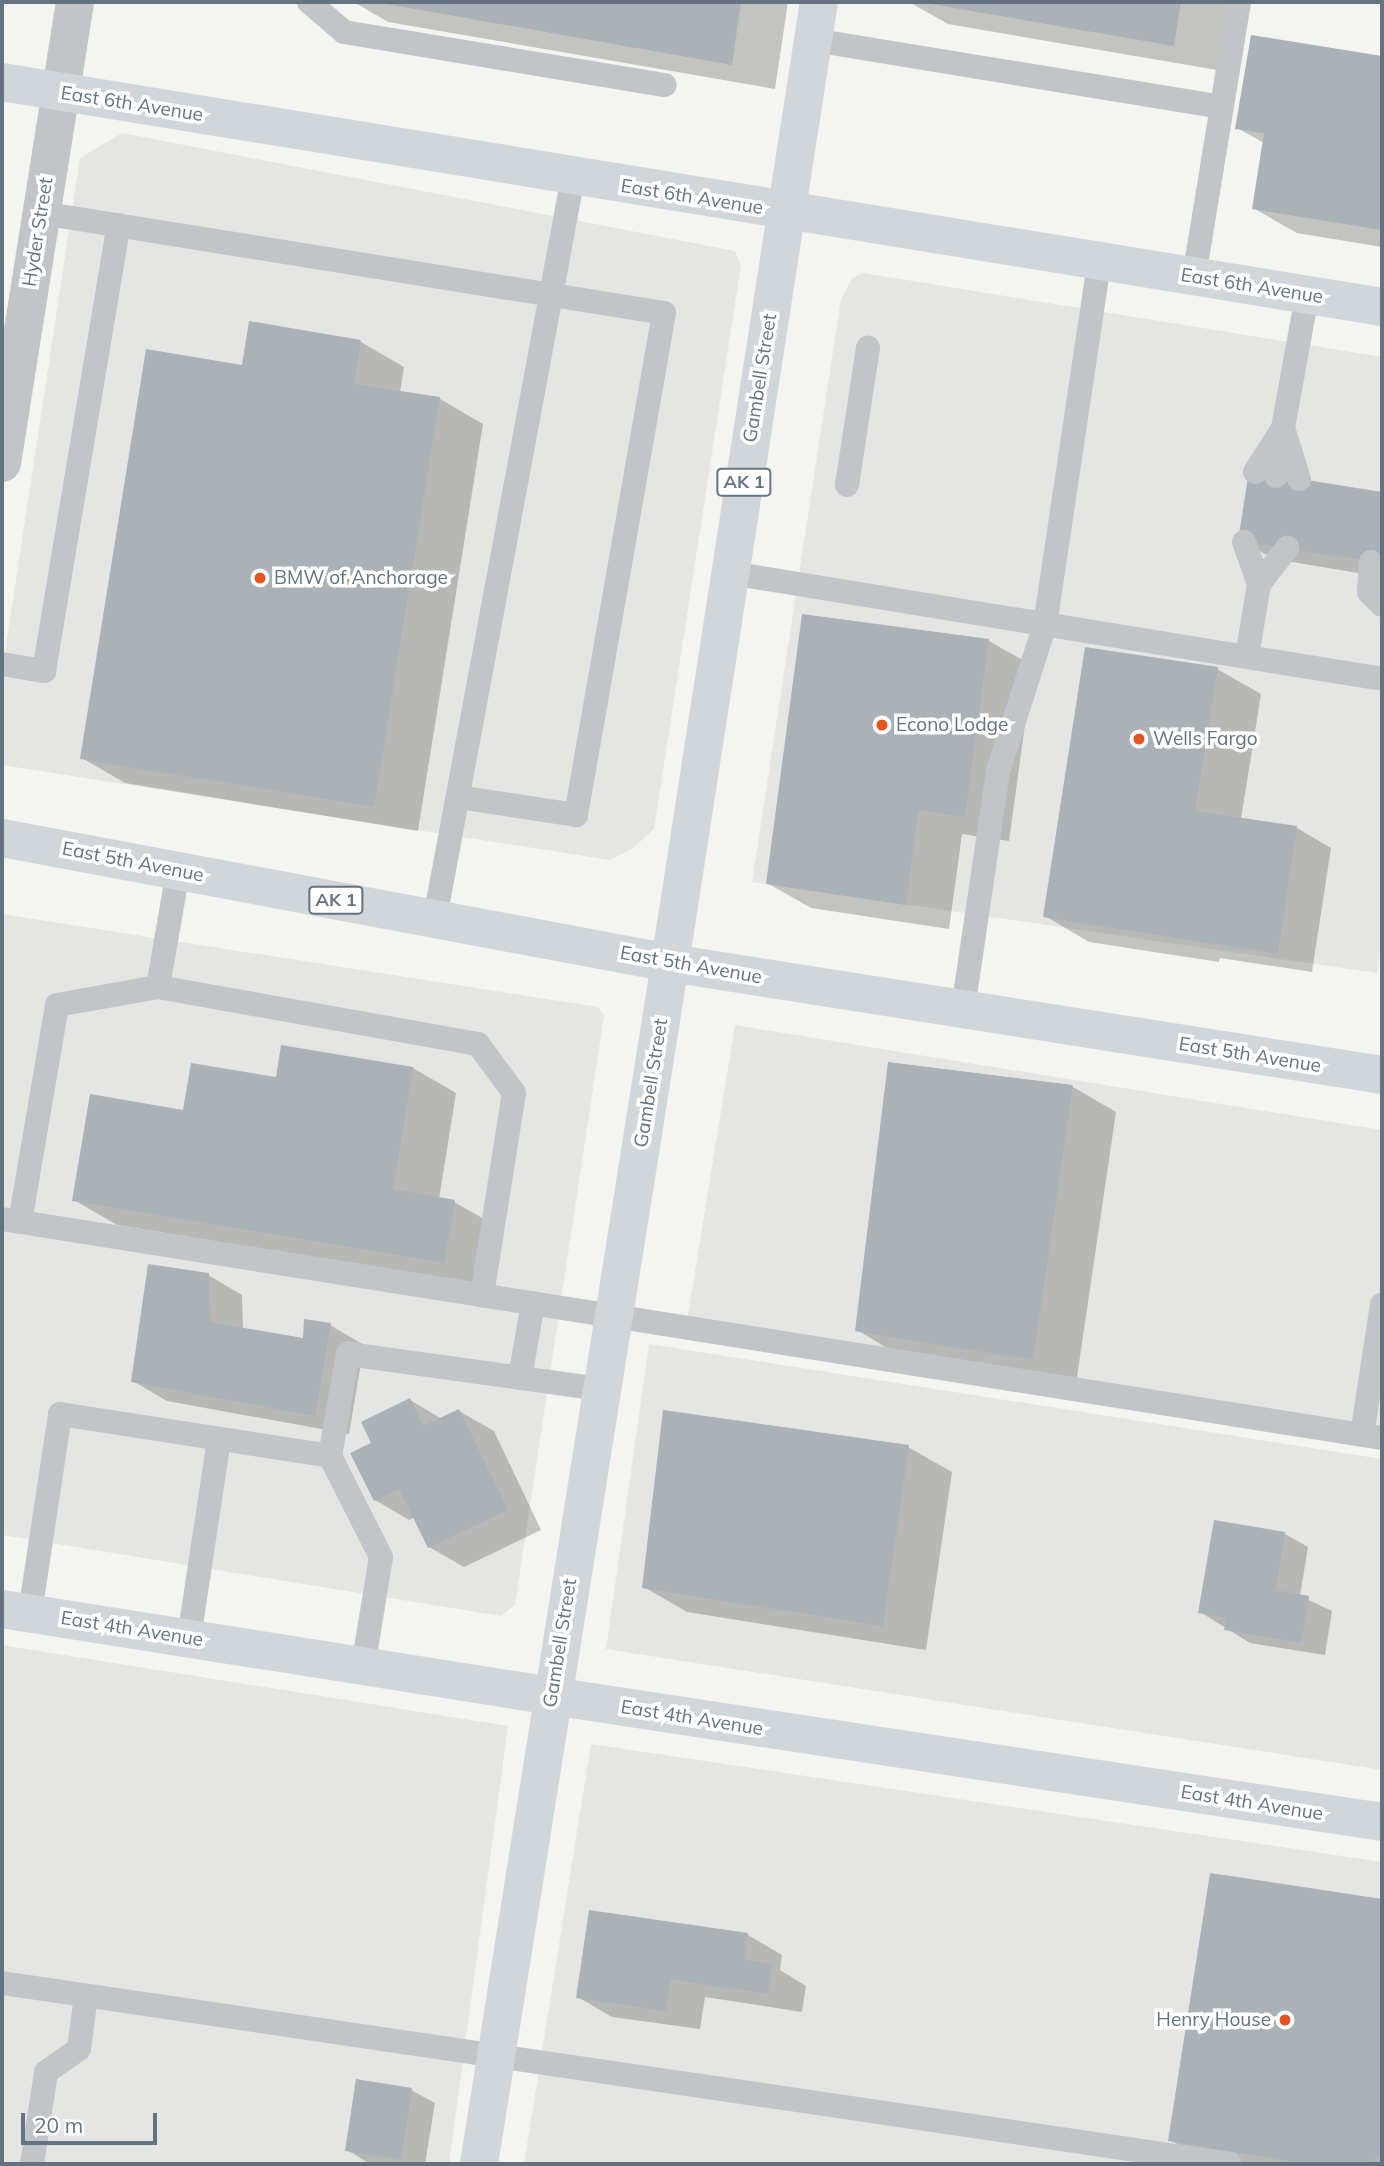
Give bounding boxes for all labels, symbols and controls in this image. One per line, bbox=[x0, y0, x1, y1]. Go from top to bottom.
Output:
street label: East 6th Avenue bbox=[59, 82, 205, 126]
street label: East 6th Avenue bbox=[619, 175, 765, 219]
street label: Hyder Street bbox=[18, 176, 58, 288]
street label: East 6th Avenue bbox=[1179, 264, 1325, 308]
street label: Gambell Street bbox=[739, 312, 781, 444]
road number: AK 1 bbox=[716, 468, 772, 496]
place label: BMW of Anchorage bbox=[274, 567, 448, 589]
marker: BMW of Anchorage bbox=[252, 570, 268, 586]
place label: Econo Lodge bbox=[896, 714, 1008, 736]
marker: Econo Lodge bbox=[874, 717, 890, 733]
place label: Wells Fargo bbox=[1153, 728, 1258, 750]
marker: Wells Fargo bbox=[1131, 731, 1147, 747]
street label: East 5th Avenue bbox=[60, 837, 206, 887]
road number: AK 1 bbox=[308, 886, 364, 915]
street label: East 5th Avenue bbox=[618, 941, 764, 989]
street label: Gambell Street bbox=[630, 1017, 672, 1149]
street label: East 5th Avenue bbox=[1177, 1033, 1323, 1077]
street label: Gambell Street bbox=[539, 1577, 581, 1709]
street label: East 4th Avenue bbox=[59, 1607, 205, 1651]
street label: East 4th Avenue bbox=[619, 1696, 765, 1740]
street label: East 4th Avenue bbox=[1179, 1781, 1325, 1825]
place label: Henry House bbox=[1156, 2009, 1271, 2031]
marker: Henry House bbox=[1277, 2012, 1293, 2028]
scale bar bbox=[24, 2100, 161, 2144]
text: 20 m bbox=[34, 2112, 83, 2138]

